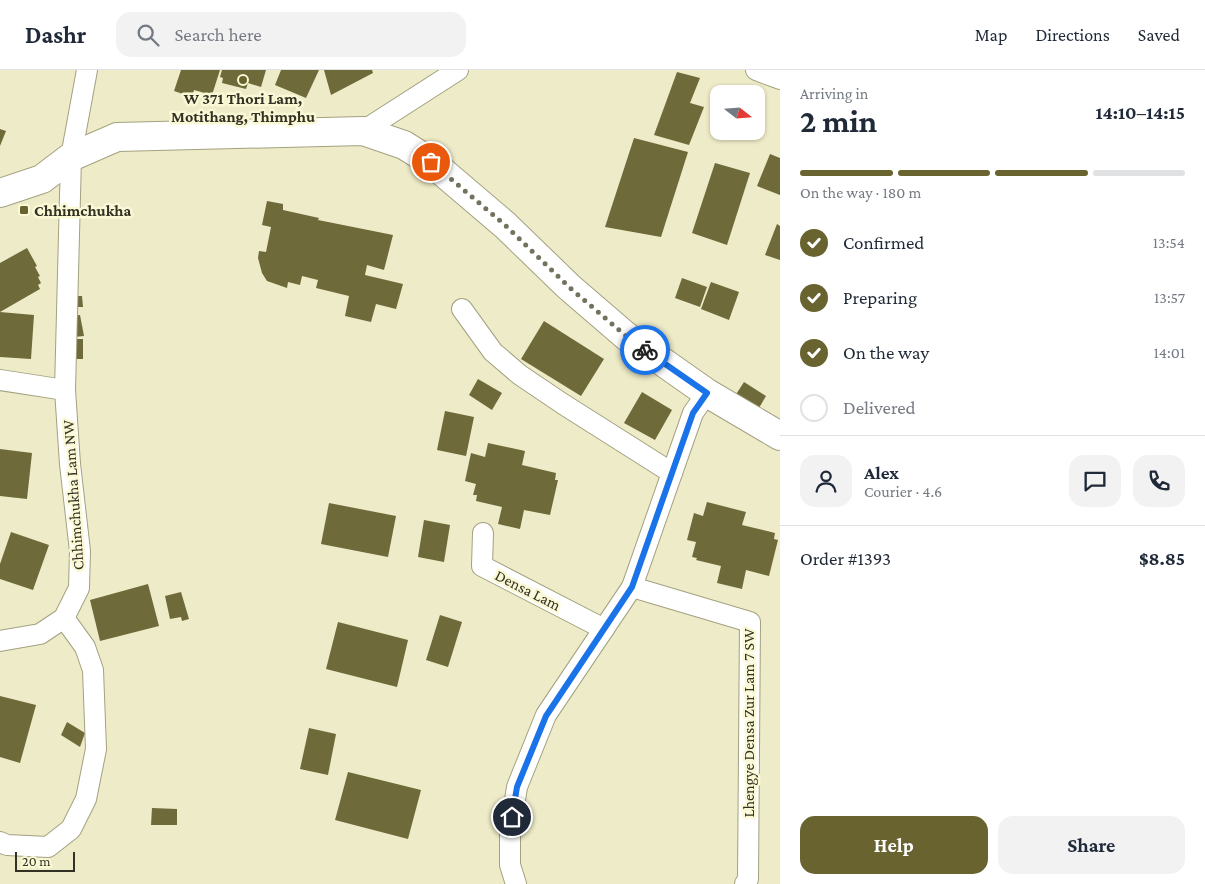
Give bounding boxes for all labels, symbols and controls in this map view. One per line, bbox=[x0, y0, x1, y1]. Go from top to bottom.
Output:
search box bbox=[116, 12, 466, 57]
text: Dashr bbox=[25, 21, 86, 48]
icon: search bbox=[134, 21, 162, 49]
text: Search here bbox=[174, 24, 262, 45]
text: Map bbox=[975, 25, 1007, 45]
text: Directions bbox=[1035, 25, 1110, 45]
text: Saved bbox=[1138, 25, 1180, 45]
marker: W 371 Thori Lam, Motithang, Thimphu bbox=[237, 74, 249, 86]
north arrow bbox=[710, 85, 765, 140]
map controls bbox=[710, 85, 765, 140]
text: Arriving in bbox=[800, 85, 868, 102]
place label: W 371 Thori Lam, Motithang, Thimphu bbox=[171, 90, 315, 125]
text: 14:10–14:15 bbox=[1095, 102, 1185, 123]
text: 2 min bbox=[800, 103, 877, 139]
pin bbox=[410, 141, 452, 183]
icon: bag bbox=[417, 148, 445, 176]
text: On the way · 180 m bbox=[800, 184, 921, 201]
place label: Chhimchukha bbox=[34, 202, 132, 219]
marker: Chhimchukha bbox=[18, 204, 30, 216]
icon: check bbox=[800, 229, 828, 257]
text: Confirmed bbox=[843, 232, 924, 253]
text: 13:54 bbox=[1153, 234, 1185, 251]
icon: check bbox=[800, 284, 828, 312]
text: Preparing bbox=[843, 287, 917, 308]
text: 13:57 bbox=[1154, 289, 1185, 306]
courier bbox=[620, 325, 670, 375]
icon: bike bbox=[631, 336, 659, 364]
icon: check bbox=[800, 339, 828, 367]
text: On the way bbox=[843, 342, 929, 363]
text: 14:01 bbox=[1154, 344, 1185, 361]
text: Delivered bbox=[843, 397, 916, 418]
street label: Chhimchukha Lam NW bbox=[59, 419, 87, 571]
button: person bbox=[800, 455, 852, 507]
button: chat bbox=[1069, 455, 1121, 507]
button: phone bbox=[1133, 455, 1185, 507]
text: Alex bbox=[864, 462, 899, 483]
text: Courier · 4.6 bbox=[864, 483, 942, 500]
text: Order #1393 bbox=[800, 548, 891, 569]
text: $8.85 bbox=[1139, 548, 1185, 569]
street label: Densa Lam bbox=[492, 566, 564, 614]
street label: Lhengye Densa Zur Lam 7 SW bbox=[740, 628, 758, 818]
pin bbox=[491, 796, 533, 838]
icon: home bbox=[498, 803, 526, 831]
button: Help bbox=[800, 816, 988, 874]
button: Share bbox=[998, 816, 1185, 874]
scale bar bbox=[15, 849, 75, 872]
text: 20 m bbox=[22, 853, 50, 869]

